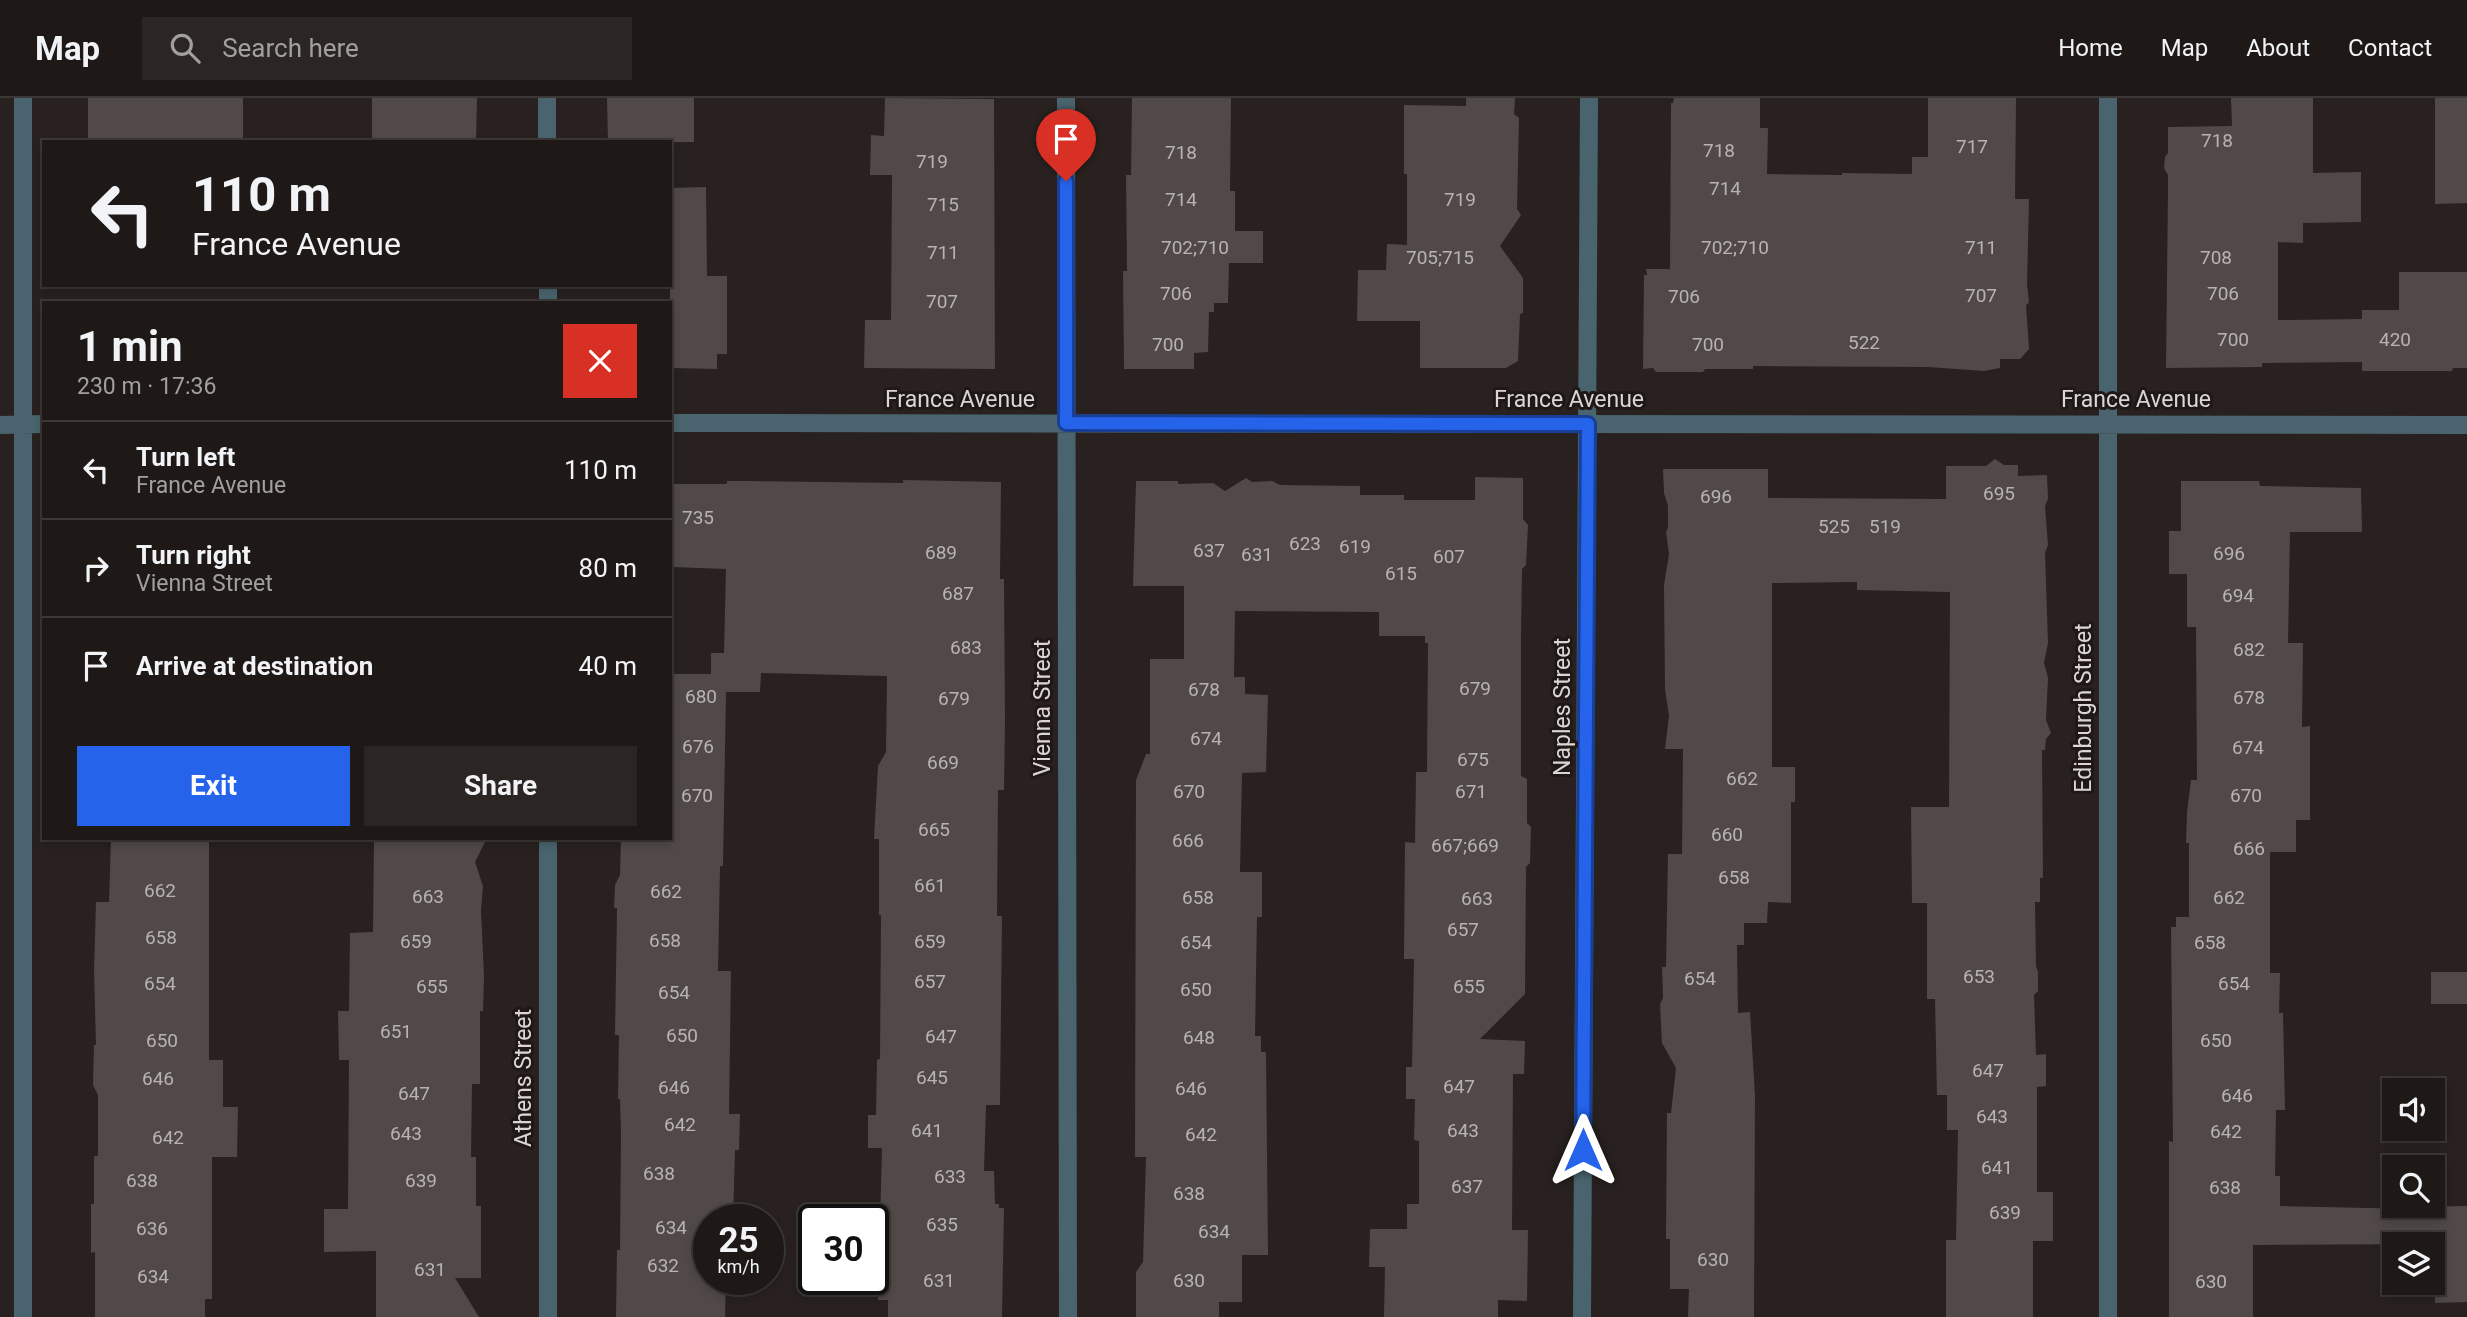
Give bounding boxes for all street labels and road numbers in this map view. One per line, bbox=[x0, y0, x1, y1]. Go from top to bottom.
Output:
street label: France Avenue bbox=[885, 386, 1035, 413]
street label: France Avenue bbox=[1494, 386, 1644, 413]
street label: France Avenue bbox=[2061, 386, 2211, 413]
street label: Edinburgh Street bbox=[2070, 623, 2097, 793]
street label: Naples Street bbox=[1549, 638, 1576, 776]
street label: Vienna Street bbox=[1029, 640, 1056, 776]
street label: Athens Street bbox=[510, 1009, 537, 1147]

